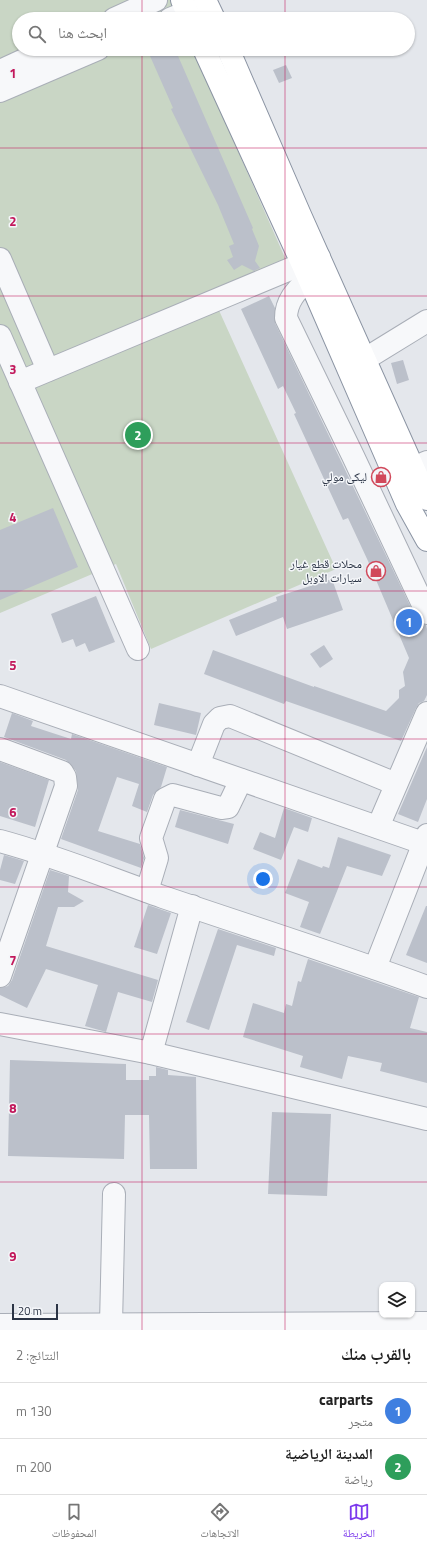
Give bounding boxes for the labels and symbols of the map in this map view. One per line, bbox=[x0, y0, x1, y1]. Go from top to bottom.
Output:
text: 1 bbox=[9, 63, 17, 83]
text: 2 bbox=[9, 211, 17, 231]
text: 3 bbox=[9, 359, 17, 379]
pin: 2 bbox=[125, 420, 151, 450]
shop icon: ليكى مولي bbox=[370, 466, 392, 488]
place label: ليكى مولي bbox=[322, 467, 367, 487]
text: 4 bbox=[9, 507, 17, 527]
place label: محلات قطع غيار سيارات الاوبل bbox=[289, 554, 362, 587]
shop icon: محلات قطع غيار سيارات الاوبل bbox=[365, 560, 387, 582]
pin: 1 bbox=[396, 607, 422, 637]
text: 5 bbox=[9, 655, 17, 675]
text: 6 bbox=[9, 802, 17, 822]
your location bbox=[253, 869, 273, 889]
text: 7 bbox=[9, 950, 17, 970]
text: 8 bbox=[9, 1098, 17, 1118]
text: 9 bbox=[9, 1246, 17, 1266]
scale bar bbox=[12, 1302, 58, 1321]

